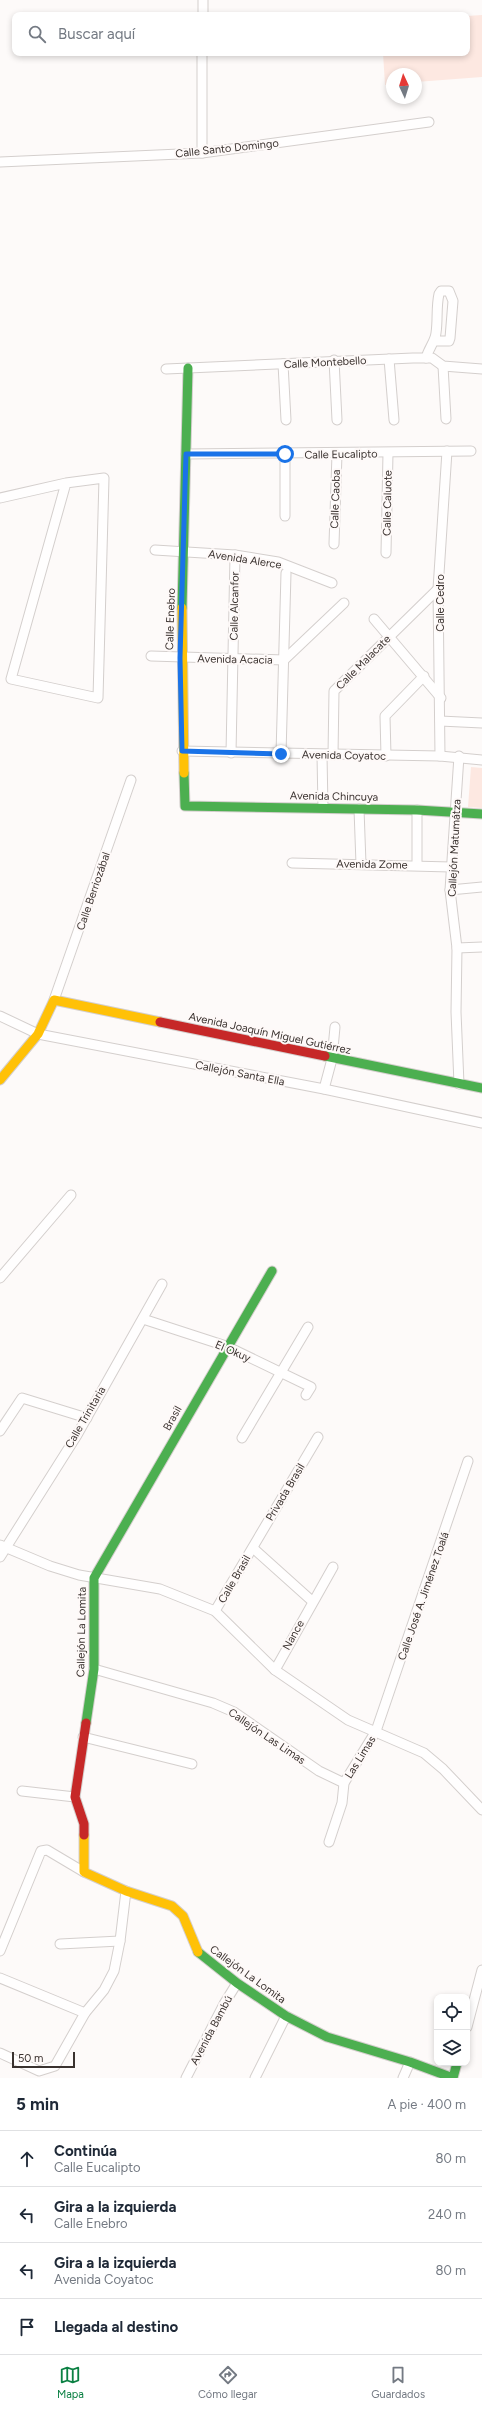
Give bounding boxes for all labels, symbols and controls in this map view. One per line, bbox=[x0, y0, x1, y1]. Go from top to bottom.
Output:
search box bbox=[12, 12, 470, 56]
icon: search bbox=[26, 23, 48, 45]
text: Buscar aquí bbox=[58, 25, 135, 43]
north arrow bbox=[386, 68, 422, 104]
street label: Calle Santo Domingo bbox=[175, 137, 279, 160]
street label: Calle Montebello bbox=[283, 354, 367, 371]
route start bbox=[276, 445, 294, 463]
street label: Calle Eucalipto bbox=[304, 447, 378, 462]
street label: Calle Caoba bbox=[328, 469, 343, 529]
street label: Calle Caluote bbox=[380, 470, 395, 536]
street label: Avenida Alerce bbox=[207, 547, 282, 572]
street label: Calle Alcanfor bbox=[227, 571, 242, 641]
street label: Calle Cedro bbox=[434, 574, 447, 632]
street label: Calle Enebro bbox=[163, 588, 178, 650]
street label: Calle Malacate bbox=[333, 632, 393, 692]
street label: Avenida Acacia bbox=[197, 652, 273, 667]
route end bbox=[272, 745, 290, 763]
street label: Avenida Coyatoc bbox=[302, 748, 386, 763]
street label: Avenida Chincuya bbox=[290, 789, 378, 804]
street label: Callejón Matumátza bbox=[445, 799, 464, 897]
street label: Calle Berriozábal bbox=[74, 850, 113, 932]
street label: Avenida Zome bbox=[336, 857, 408, 872]
street label: Avenida Joaquín Miguel Gutiérrez bbox=[188, 1010, 352, 1057]
street label: Callejón Santa Ella bbox=[194, 1058, 286, 1089]
street label: El Okuy bbox=[213, 1338, 253, 1365]
street label: Calle Trinitaria bbox=[62, 1384, 108, 1450]
street label: Brasil bbox=[160, 1404, 184, 1433]
street label: Privada Brasil bbox=[263, 1461, 308, 1523]
street label: Calle José A. Jiménez Toalá bbox=[395, 1530, 452, 1662]
street label: Calle Brasil bbox=[215, 1553, 253, 1606]
street label: Callejón La Lomita bbox=[74, 1587, 89, 1677]
street label: Nance bbox=[280, 1618, 307, 1652]
street label: Callejón Las Limas bbox=[226, 1706, 308, 1767]
street label: Las Limas bbox=[342, 1734, 379, 1781]
street label: Callejón La Lomita bbox=[207, 1943, 288, 2006]
street label: Avenida Bambú bbox=[188, 1993, 235, 2067]
map controls bbox=[434, 1994, 470, 2066]
button: locate bbox=[434, 1994, 470, 2030]
button: layers bbox=[434, 2030, 470, 2066]
scale bar bbox=[12, 2050, 75, 2069]
text: 50 m bbox=[18, 2052, 43, 2065]
text: 5 min bbox=[16, 2094, 59, 2114]
text: A pie · 400 m bbox=[387, 2097, 466, 2112]
text: Continúa bbox=[54, 2142, 117, 2160]
icon: ahead bbox=[16, 2148, 38, 2170]
text: 80 m bbox=[435, 2151, 466, 2166]
text: Calle Eucalipto bbox=[54, 2160, 141, 2175]
text: Gira a la izquierda bbox=[54, 2198, 176, 2216]
icon: left bbox=[16, 2204, 38, 2226]
text: 240 m bbox=[428, 2207, 466, 2222]
text: Calle Enebro bbox=[54, 2216, 128, 2231]
text: Gira a la izquierda bbox=[54, 2254, 176, 2272]
icon: left bbox=[16, 2260, 38, 2282]
text: 80 m bbox=[435, 2263, 466, 2278]
text: Avenida Coyatoc bbox=[54, 2272, 154, 2287]
icon: arrive bbox=[16, 2316, 38, 2338]
text: Llegada al destino bbox=[54, 2318, 178, 2336]
tab: Mapa bbox=[57, 2364, 84, 2401]
tab: Cómo llegar bbox=[198, 2364, 257, 2401]
tab: Guardados bbox=[371, 2364, 425, 2401]

